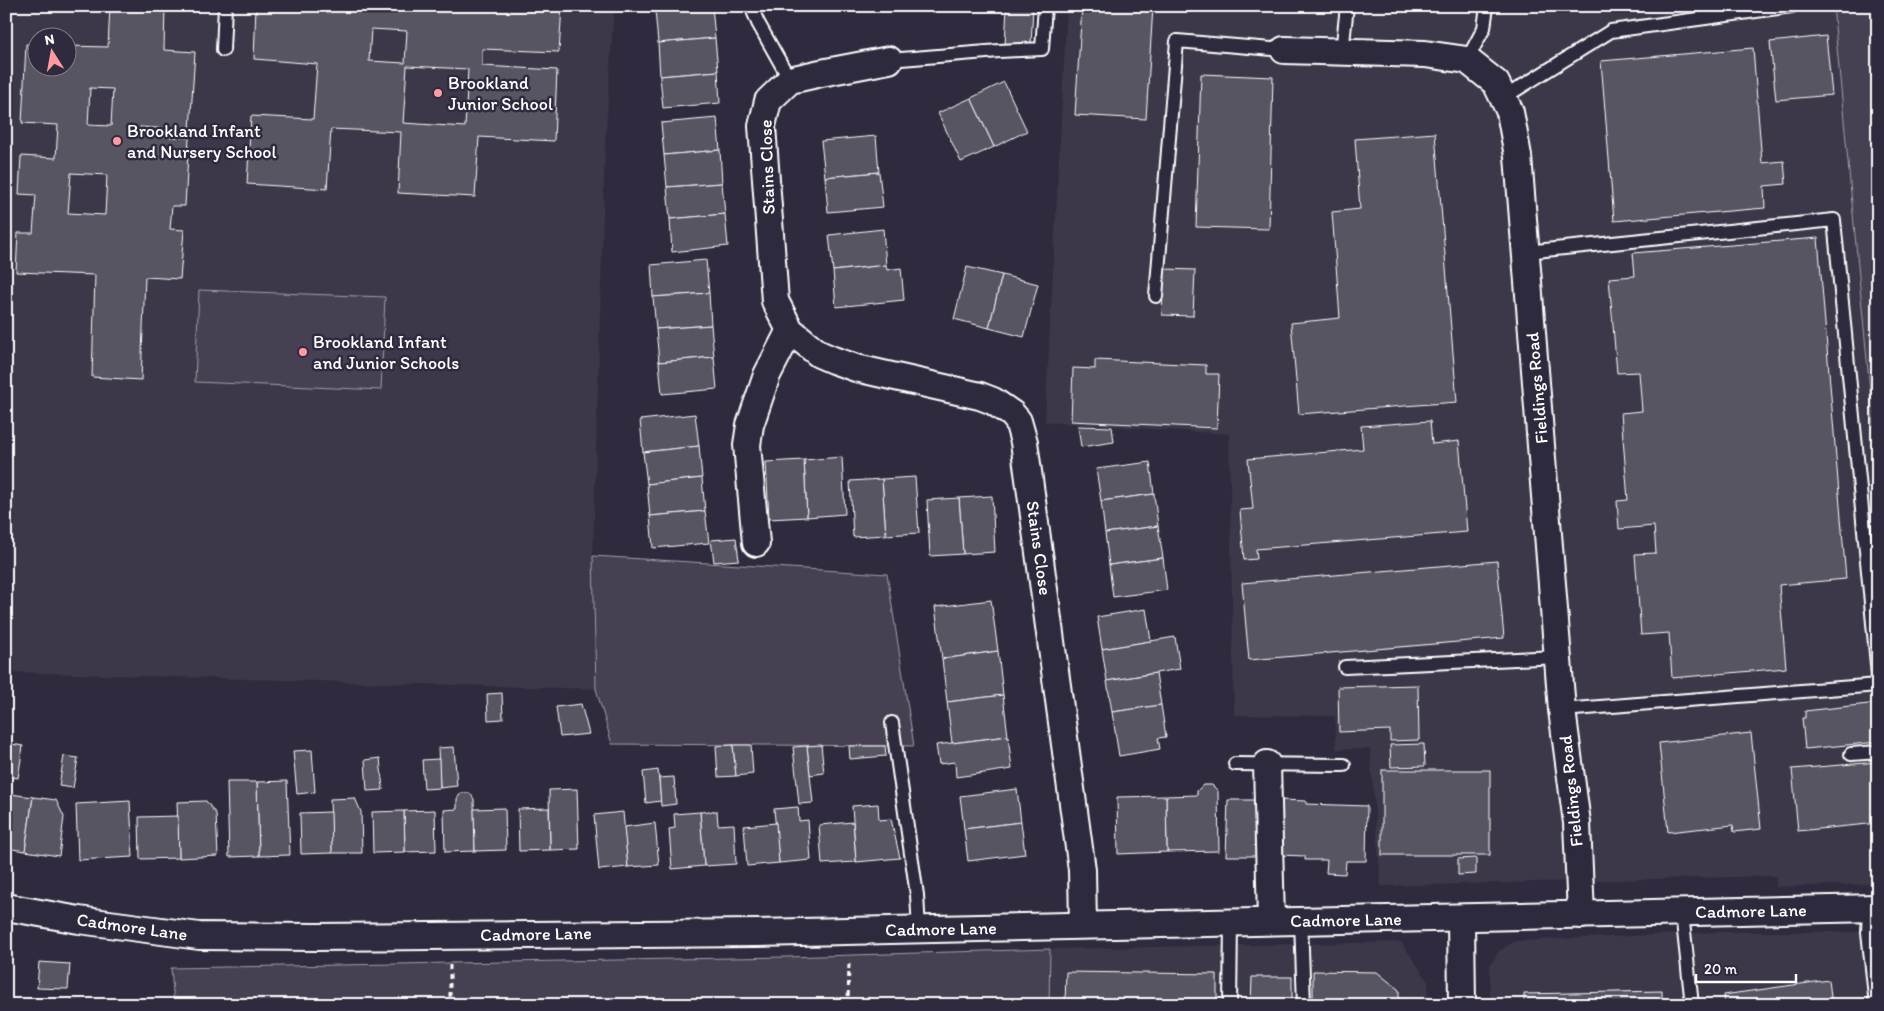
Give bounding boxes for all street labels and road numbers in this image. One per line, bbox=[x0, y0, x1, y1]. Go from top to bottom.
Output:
street label: Stains Close bbox=[754, 119, 780, 215]
street label: Fieldings Road bbox=[1521, 331, 1553, 445]
street label: Stains Close bbox=[1021, 499, 1057, 597]
street label: Fieldings Road bbox=[1554, 734, 1588, 848]
street label: Cadmore Lane bbox=[1695, 899, 1807, 923]
street label: Cadmore Lane bbox=[75, 908, 189, 946]
street label: Cadmore Lane bbox=[1290, 908, 1402, 932]
street label: Cadmore Lane bbox=[885, 917, 997, 941]
street label: Cadmore Lane bbox=[480, 922, 592, 946]

